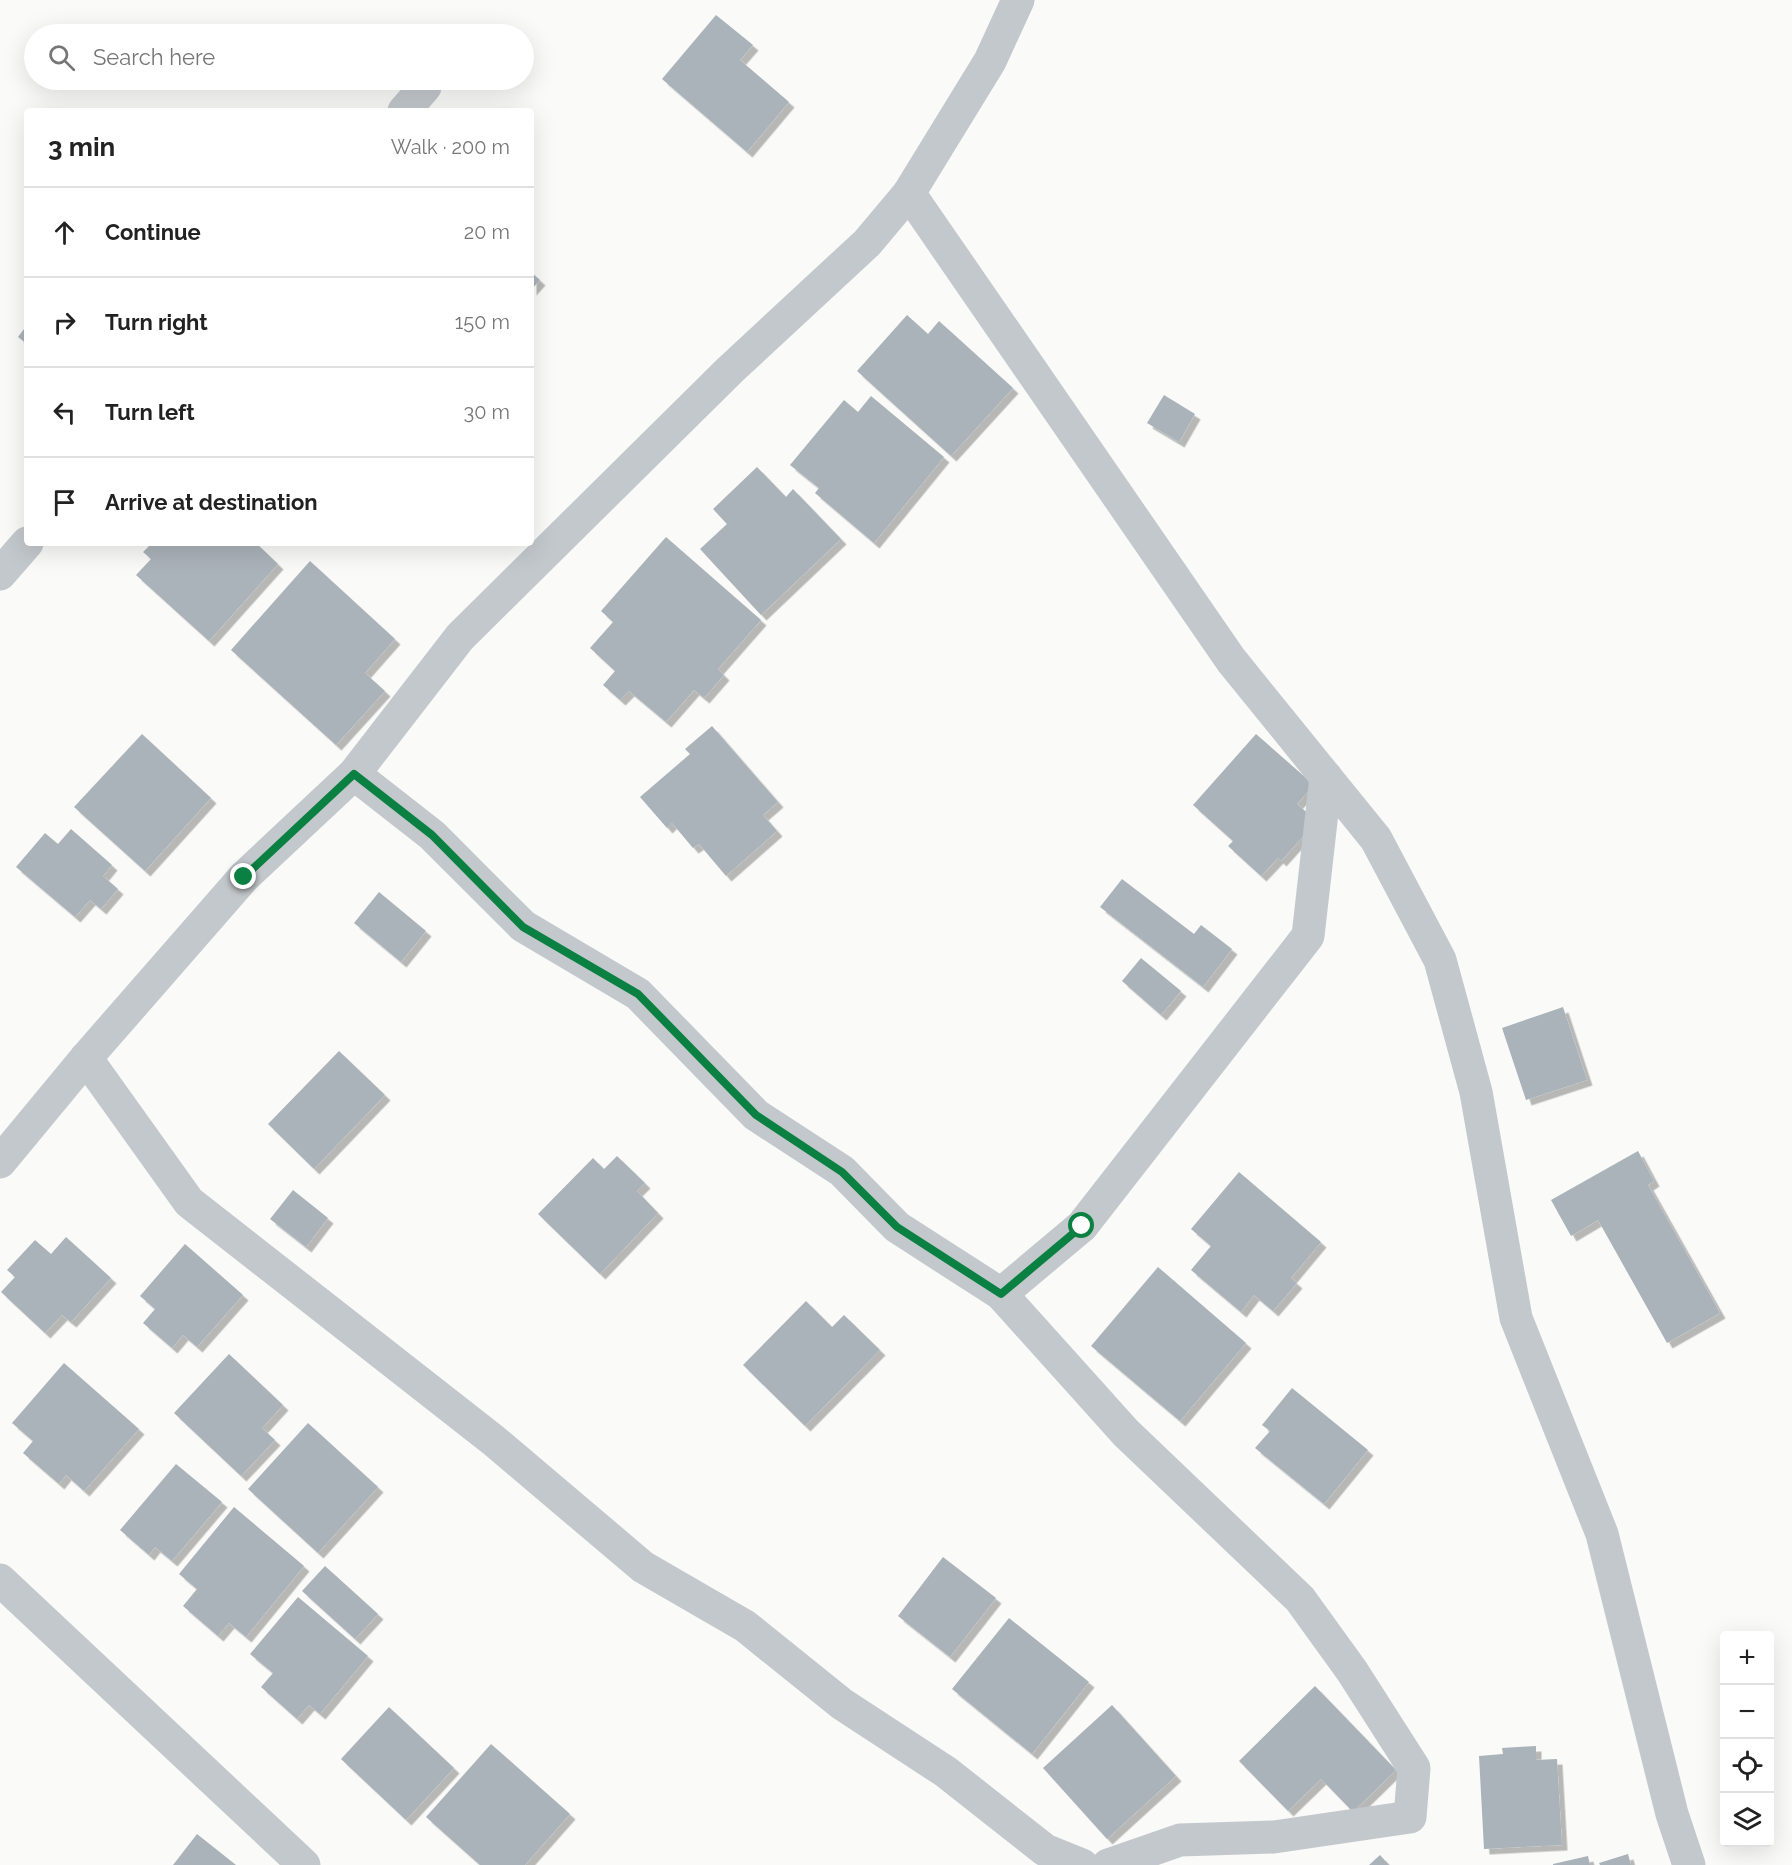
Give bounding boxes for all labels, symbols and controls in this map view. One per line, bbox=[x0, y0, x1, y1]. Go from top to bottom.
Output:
search box bbox=[24, 24, 534, 90]
icon: search bbox=[45, 41, 78, 74]
text: Search here bbox=[93, 44, 215, 70]
text: 3 min bbox=[48, 132, 115, 162]
text: Walk · 200 m bbox=[391, 135, 510, 159]
icon: ahead bbox=[48, 216, 81, 249]
text: Continue bbox=[105, 219, 201, 245]
text: 20 m bbox=[464, 220, 510, 244]
icon: right bbox=[48, 306, 81, 339]
text: Turn right bbox=[105, 309, 208, 335]
text: 150 m bbox=[455, 310, 510, 334]
icon: left bbox=[48, 396, 81, 429]
text: Turn left bbox=[105, 399, 195, 425]
text: 30 m bbox=[464, 400, 510, 424]
icon: arrive bbox=[48, 486, 81, 519]
text: Arrive at destination bbox=[105, 489, 318, 515]
route end bbox=[230, 863, 256, 889]
route start bbox=[1068, 1212, 1094, 1238]
map controls bbox=[1720, 1631, 1774, 1847]
button: + bbox=[1720, 1631, 1774, 1685]
button: − bbox=[1720, 1685, 1774, 1739]
button: locate bbox=[1720, 1739, 1774, 1793]
button: layers bbox=[1720, 1793, 1774, 1847]

